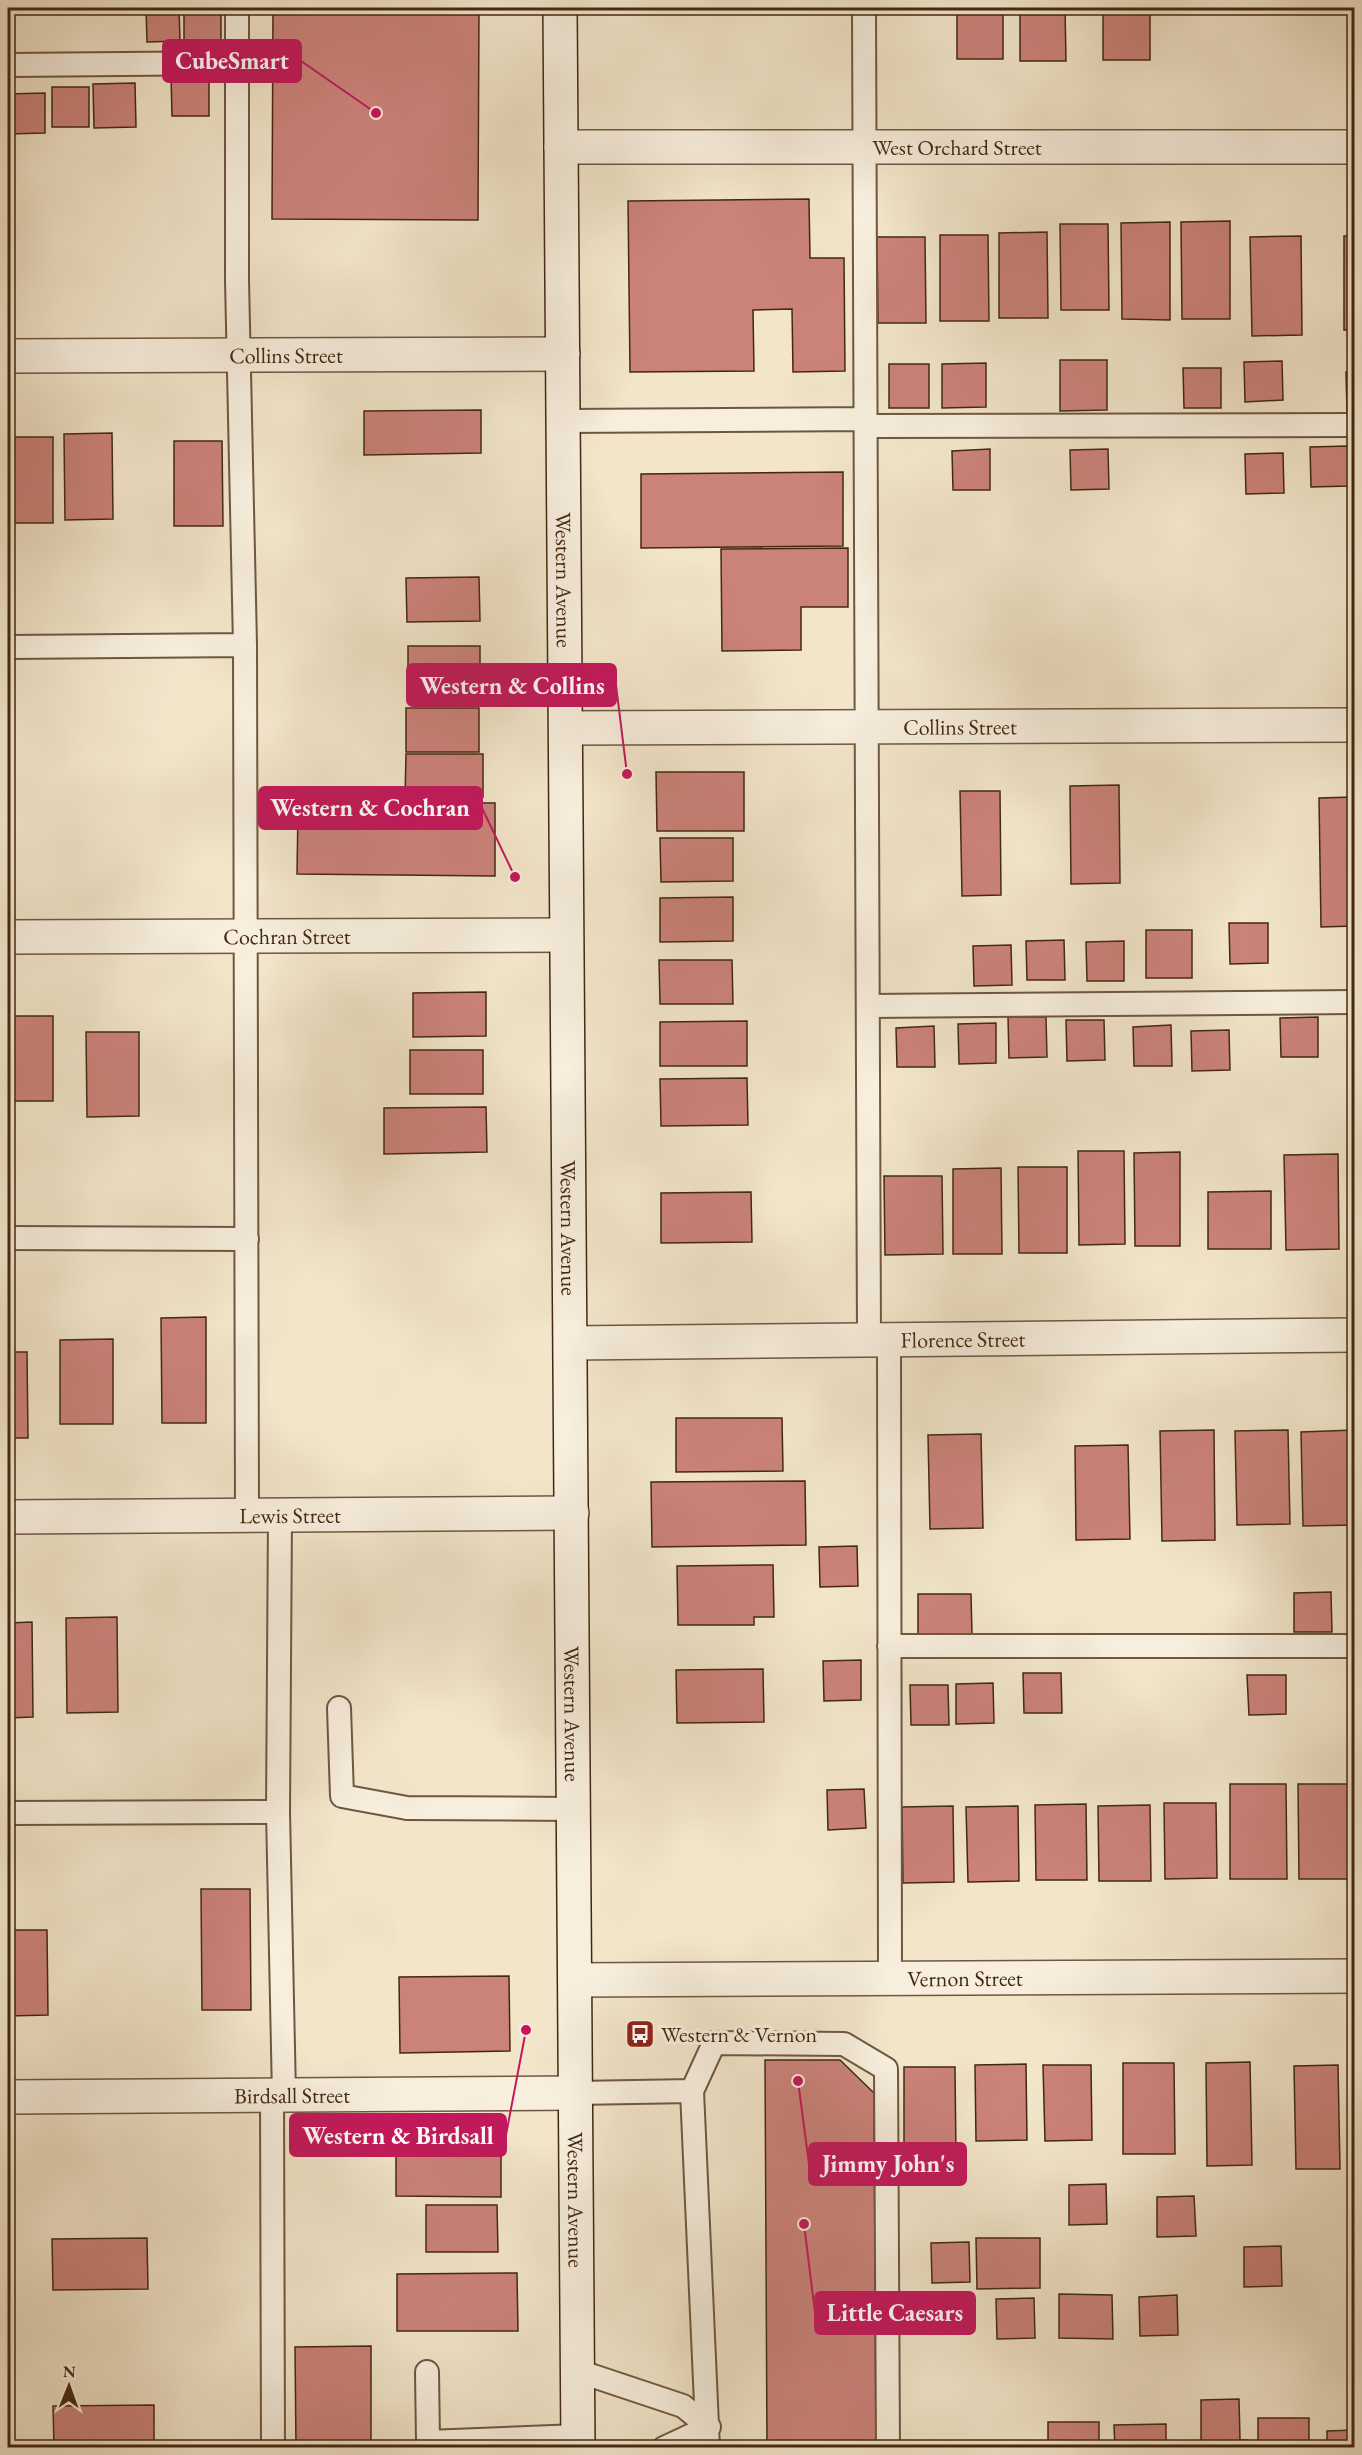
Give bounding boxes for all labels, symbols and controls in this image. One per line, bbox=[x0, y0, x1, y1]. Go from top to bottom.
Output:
callout: CubeSmart bbox=[163, 40, 301, 82]
text: CubeSmart bbox=[175, 45, 289, 76]
street label: West Orchard Street bbox=[872, 133, 1042, 162]
street label: Collins Street bbox=[229, 341, 343, 370]
street label: Western Avenue bbox=[549, 512, 579, 648]
callout: Western & Collins bbox=[407, 664, 616, 706]
text: Western & Collins bbox=[419, 670, 605, 701]
street label: Collins Street bbox=[903, 712, 1017, 742]
callout: Western & Cochran bbox=[259, 787, 482, 829]
text: Western & Cochran bbox=[270, 792, 470, 823]
street label: Cochran Street bbox=[223, 922, 351, 951]
street label: Western Avenue bbox=[553, 1160, 584, 1296]
street label: Florence Street bbox=[900, 1324, 1026, 1355]
street label: Lewis Street bbox=[239, 1501, 341, 1530]
street label: Western Avenue bbox=[557, 1646, 587, 1782]
street label: Vernon Street bbox=[907, 1964, 1023, 1993]
bus stop icon: Western & Vernon bbox=[624, 2018, 656, 2050]
place label: Western & Vernon bbox=[661, 2020, 818, 2049]
street label: Birdsall Street bbox=[234, 2081, 350, 2110]
callout: Western & Birdsall bbox=[290, 2114, 506, 2156]
text: Western & Birdsall bbox=[302, 2120, 494, 2151]
street label: Western Avenue bbox=[561, 2132, 591, 2268]
callout: Jimmy John's bbox=[809, 2143, 966, 2185]
text: Jimmy John's bbox=[820, 2148, 954, 2180]
callout: Little Caesars bbox=[815, 2292, 975, 2334]
text: Little Caesars bbox=[827, 2297, 963, 2328]
north arrow bbox=[39, 2356, 99, 2416]
text: N bbox=[63, 2361, 76, 2382]

